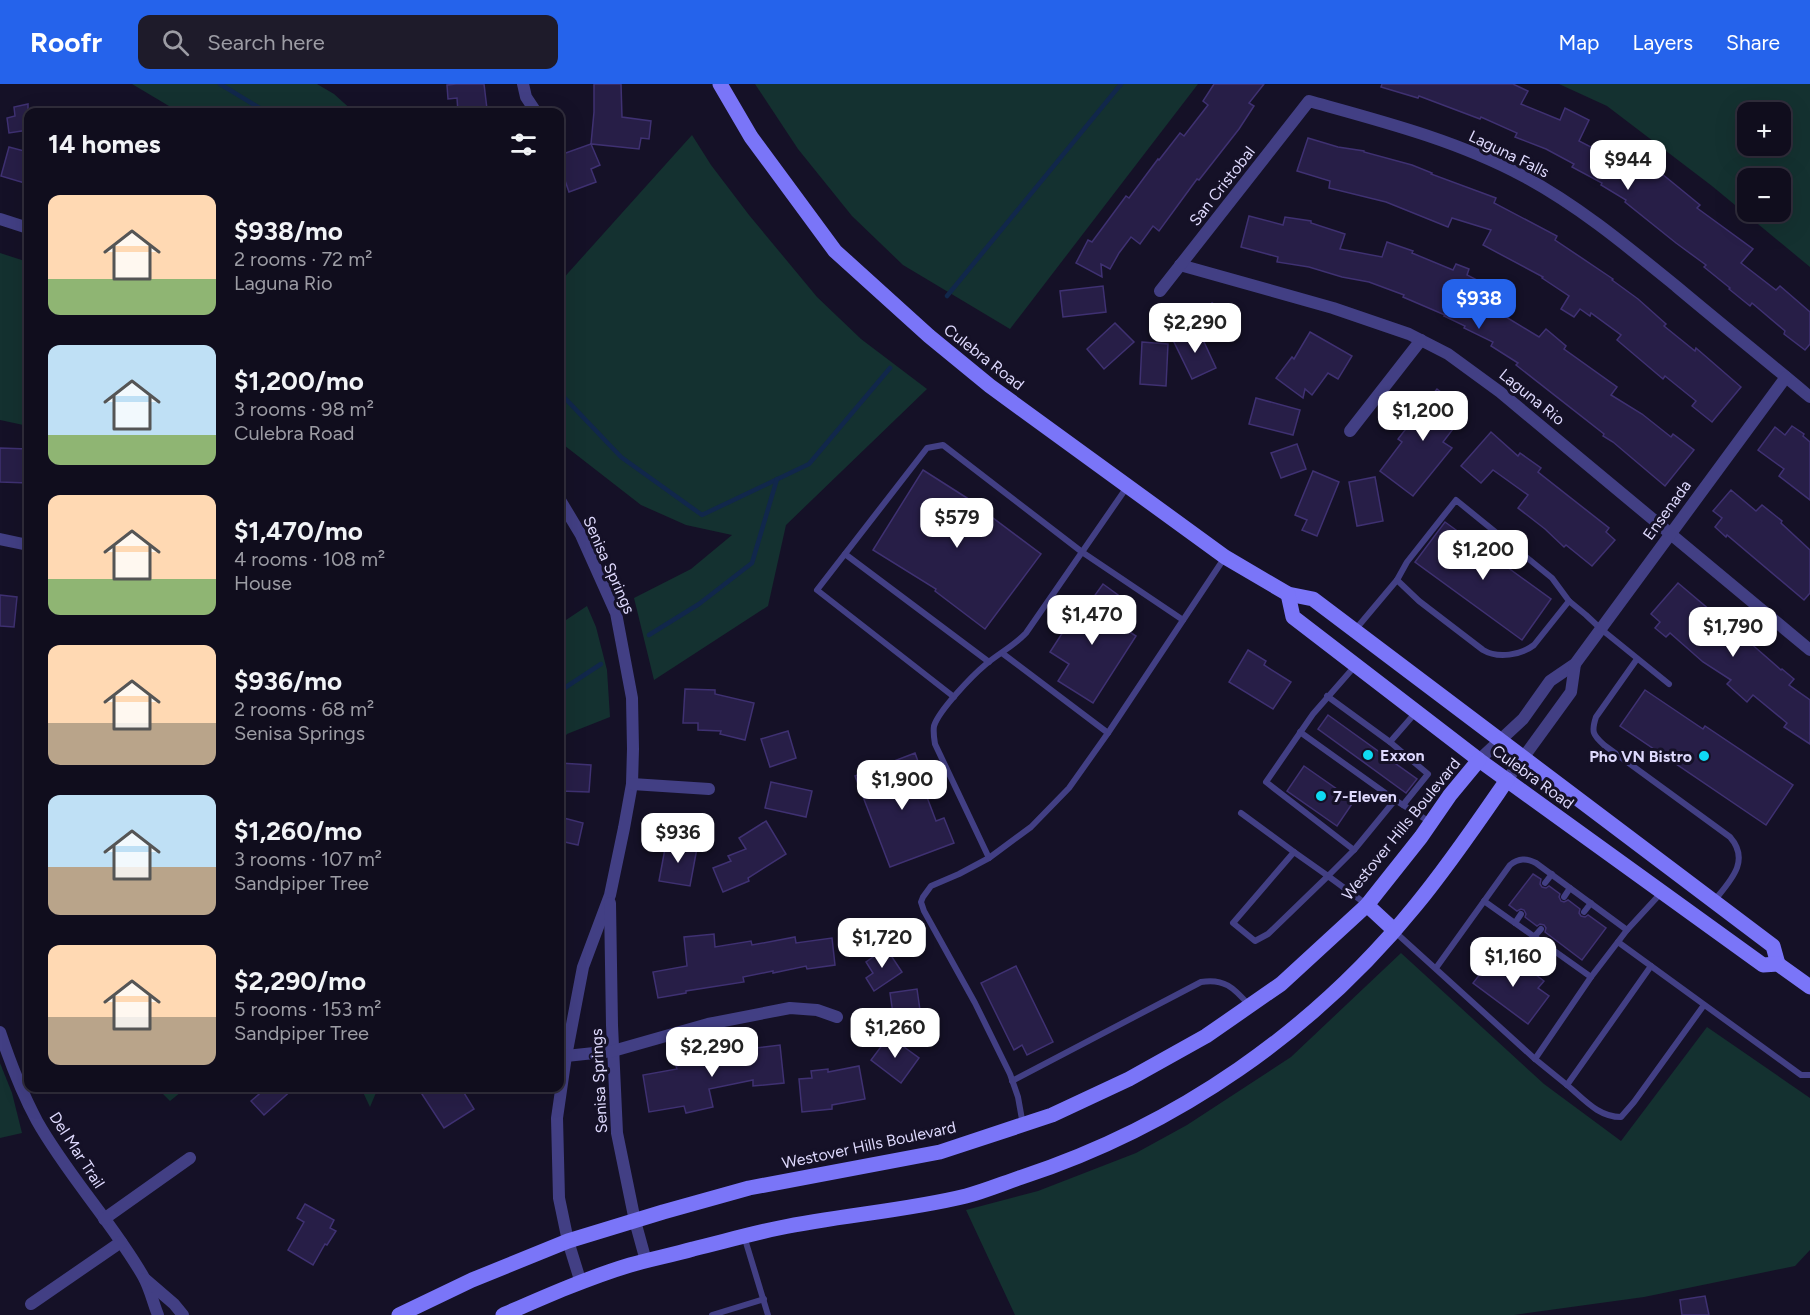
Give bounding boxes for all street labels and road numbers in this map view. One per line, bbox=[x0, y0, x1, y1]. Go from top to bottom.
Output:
street label: Laguna Falls bbox=[1466, 126, 1552, 182]
street label: San Cristobal bbox=[1185, 143, 1259, 229]
street label: Culebra Road bbox=[940, 320, 1028, 394]
street label: Laguna Rio bbox=[1495, 365, 1569, 429]
street label: Ensenada bbox=[1639, 476, 1695, 544]
street label: Senisa Springs bbox=[579, 513, 639, 617]
street label: Culebra Road bbox=[1488, 741, 1578, 813]
street label: Westover Hills Boulevard bbox=[1338, 754, 1464, 904]
street label: Senisa Springs bbox=[587, 1028, 611, 1134]
street label: Del Mar Trail bbox=[45, 1108, 109, 1192]
street label: Westover Hills Boulevard bbox=[780, 1117, 958, 1173]

